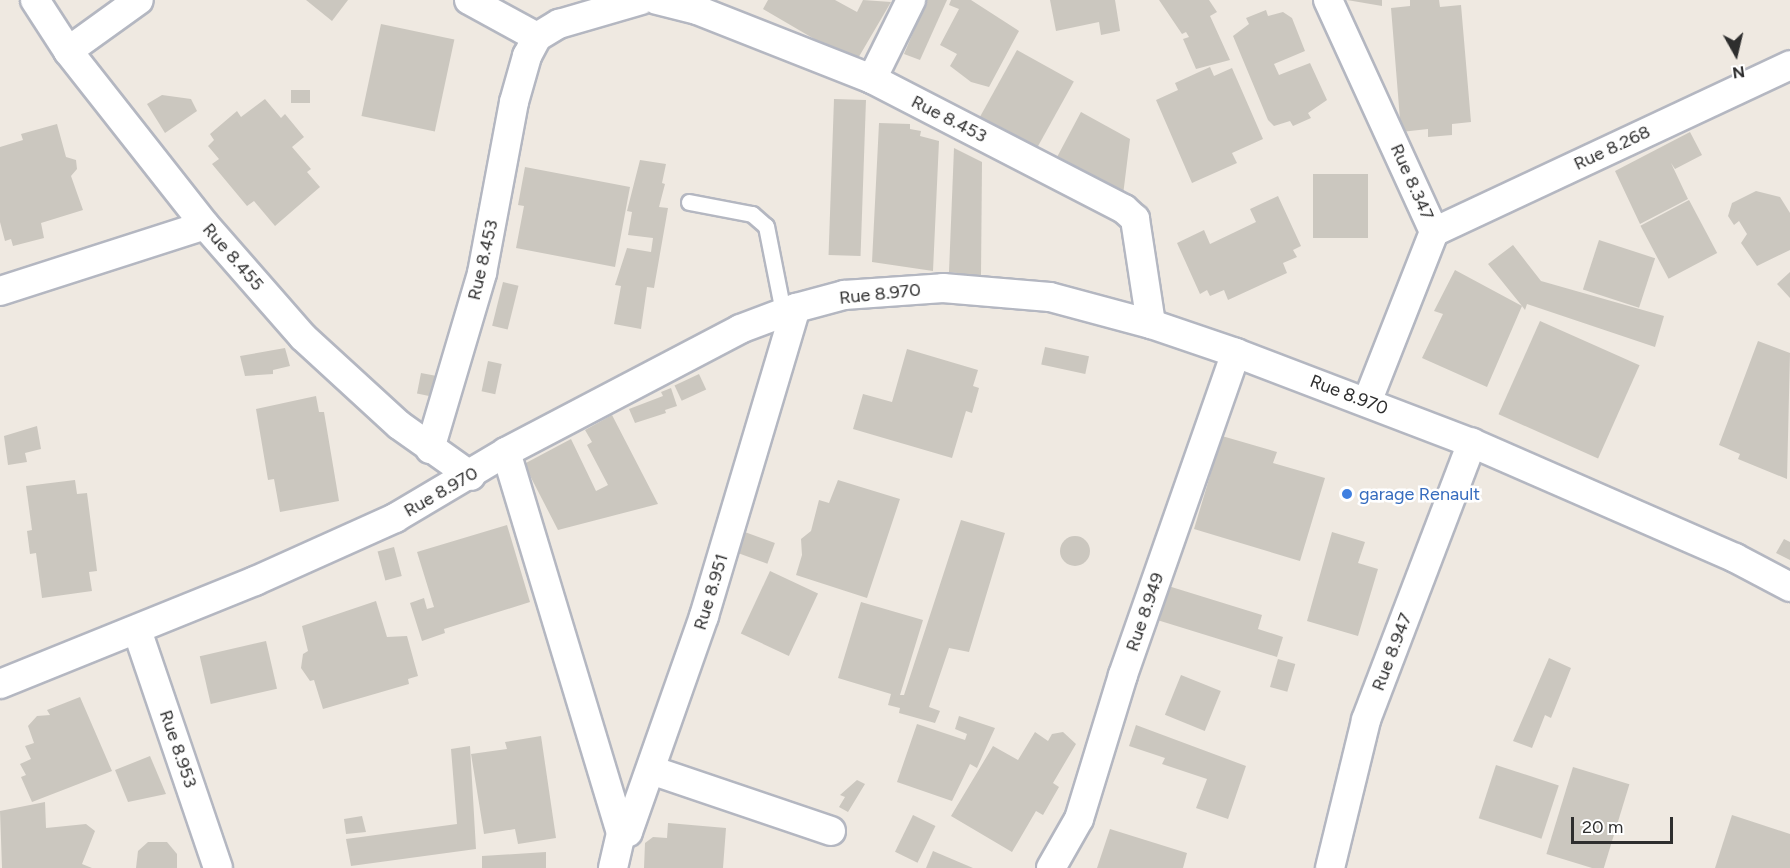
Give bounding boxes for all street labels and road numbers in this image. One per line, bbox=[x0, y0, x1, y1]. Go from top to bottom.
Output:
street label: Rue 8.453 bbox=[908, 91, 990, 147]
street label: Rue 8.268 bbox=[1570, 121, 1654, 175]
street label: Rue 8.347 bbox=[1386, 141, 1438, 223]
street label: Rue 8.453 bbox=[463, 218, 503, 302]
street label: Rue 8.455 bbox=[198, 219, 268, 295]
street label: Rue 8.970 bbox=[838, 279, 922, 309]
street label: Rue 8.970 bbox=[1307, 370, 1391, 420]
street label: Rue 8.970 bbox=[400, 462, 482, 522]
street label: Rue 8.951 bbox=[689, 551, 733, 633]
street label: Rue 8.949 bbox=[1121, 570, 1169, 654]
street label: Rue 8.947 bbox=[1367, 610, 1417, 694]
street label: Rue 8.953 bbox=[155, 707, 201, 791]

